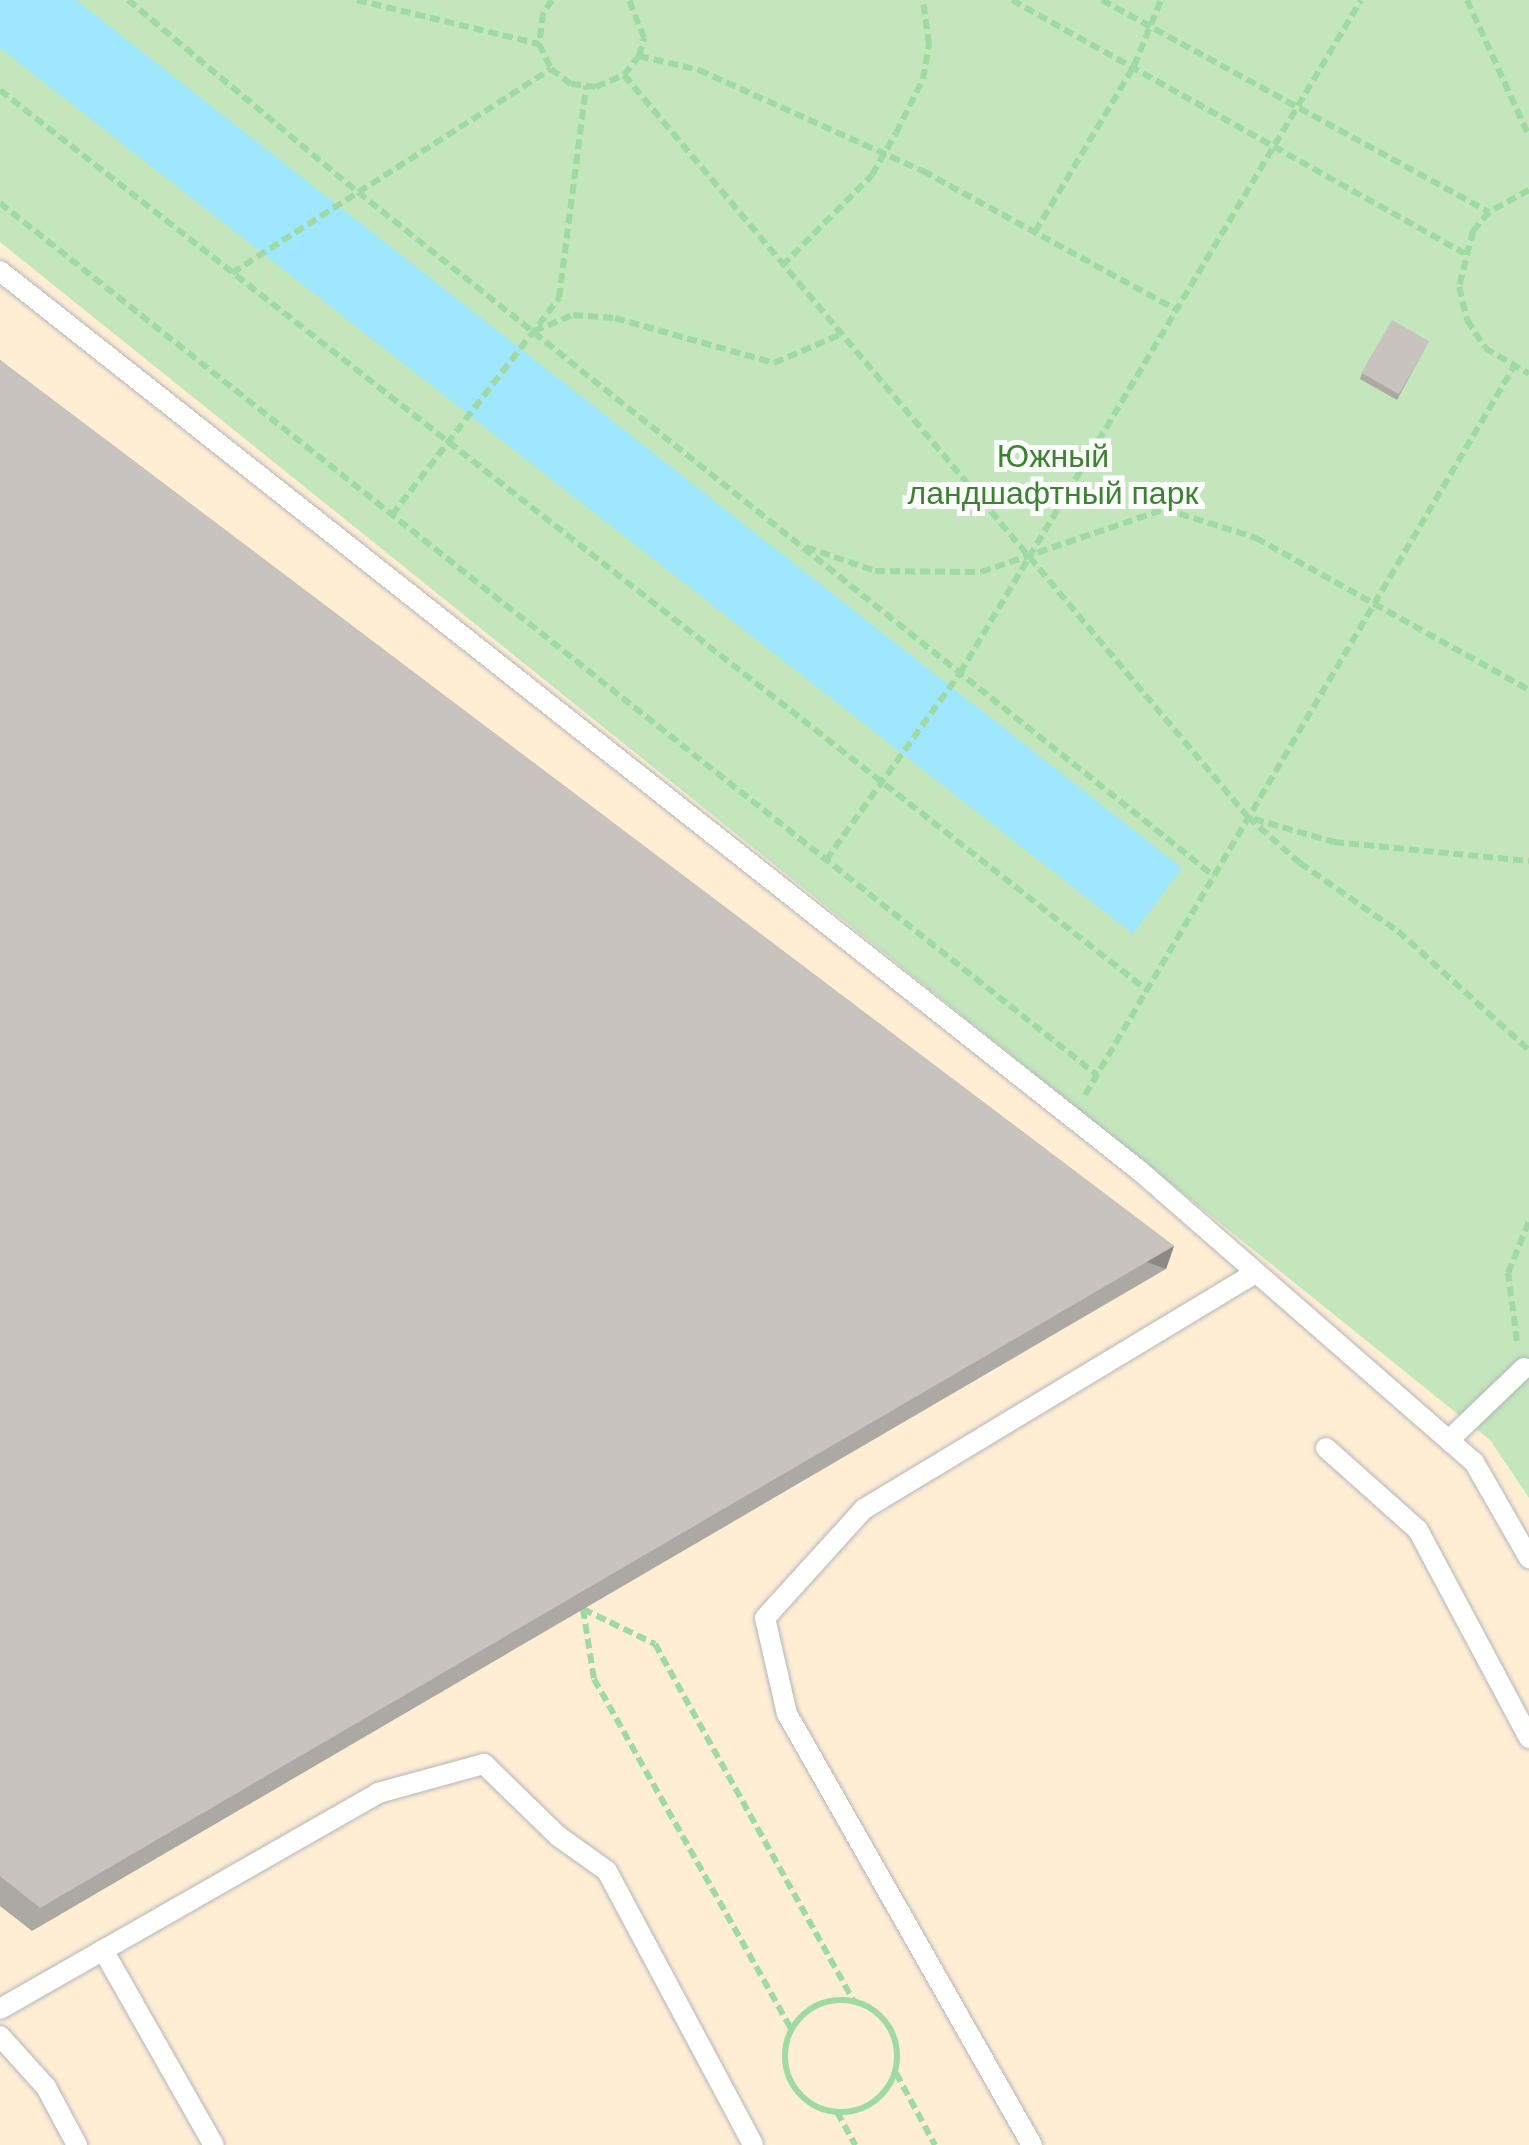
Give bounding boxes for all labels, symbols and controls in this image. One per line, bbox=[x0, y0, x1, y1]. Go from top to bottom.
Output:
park label: Южный ландшафтный парк bbox=[908, 438, 1198, 513]

